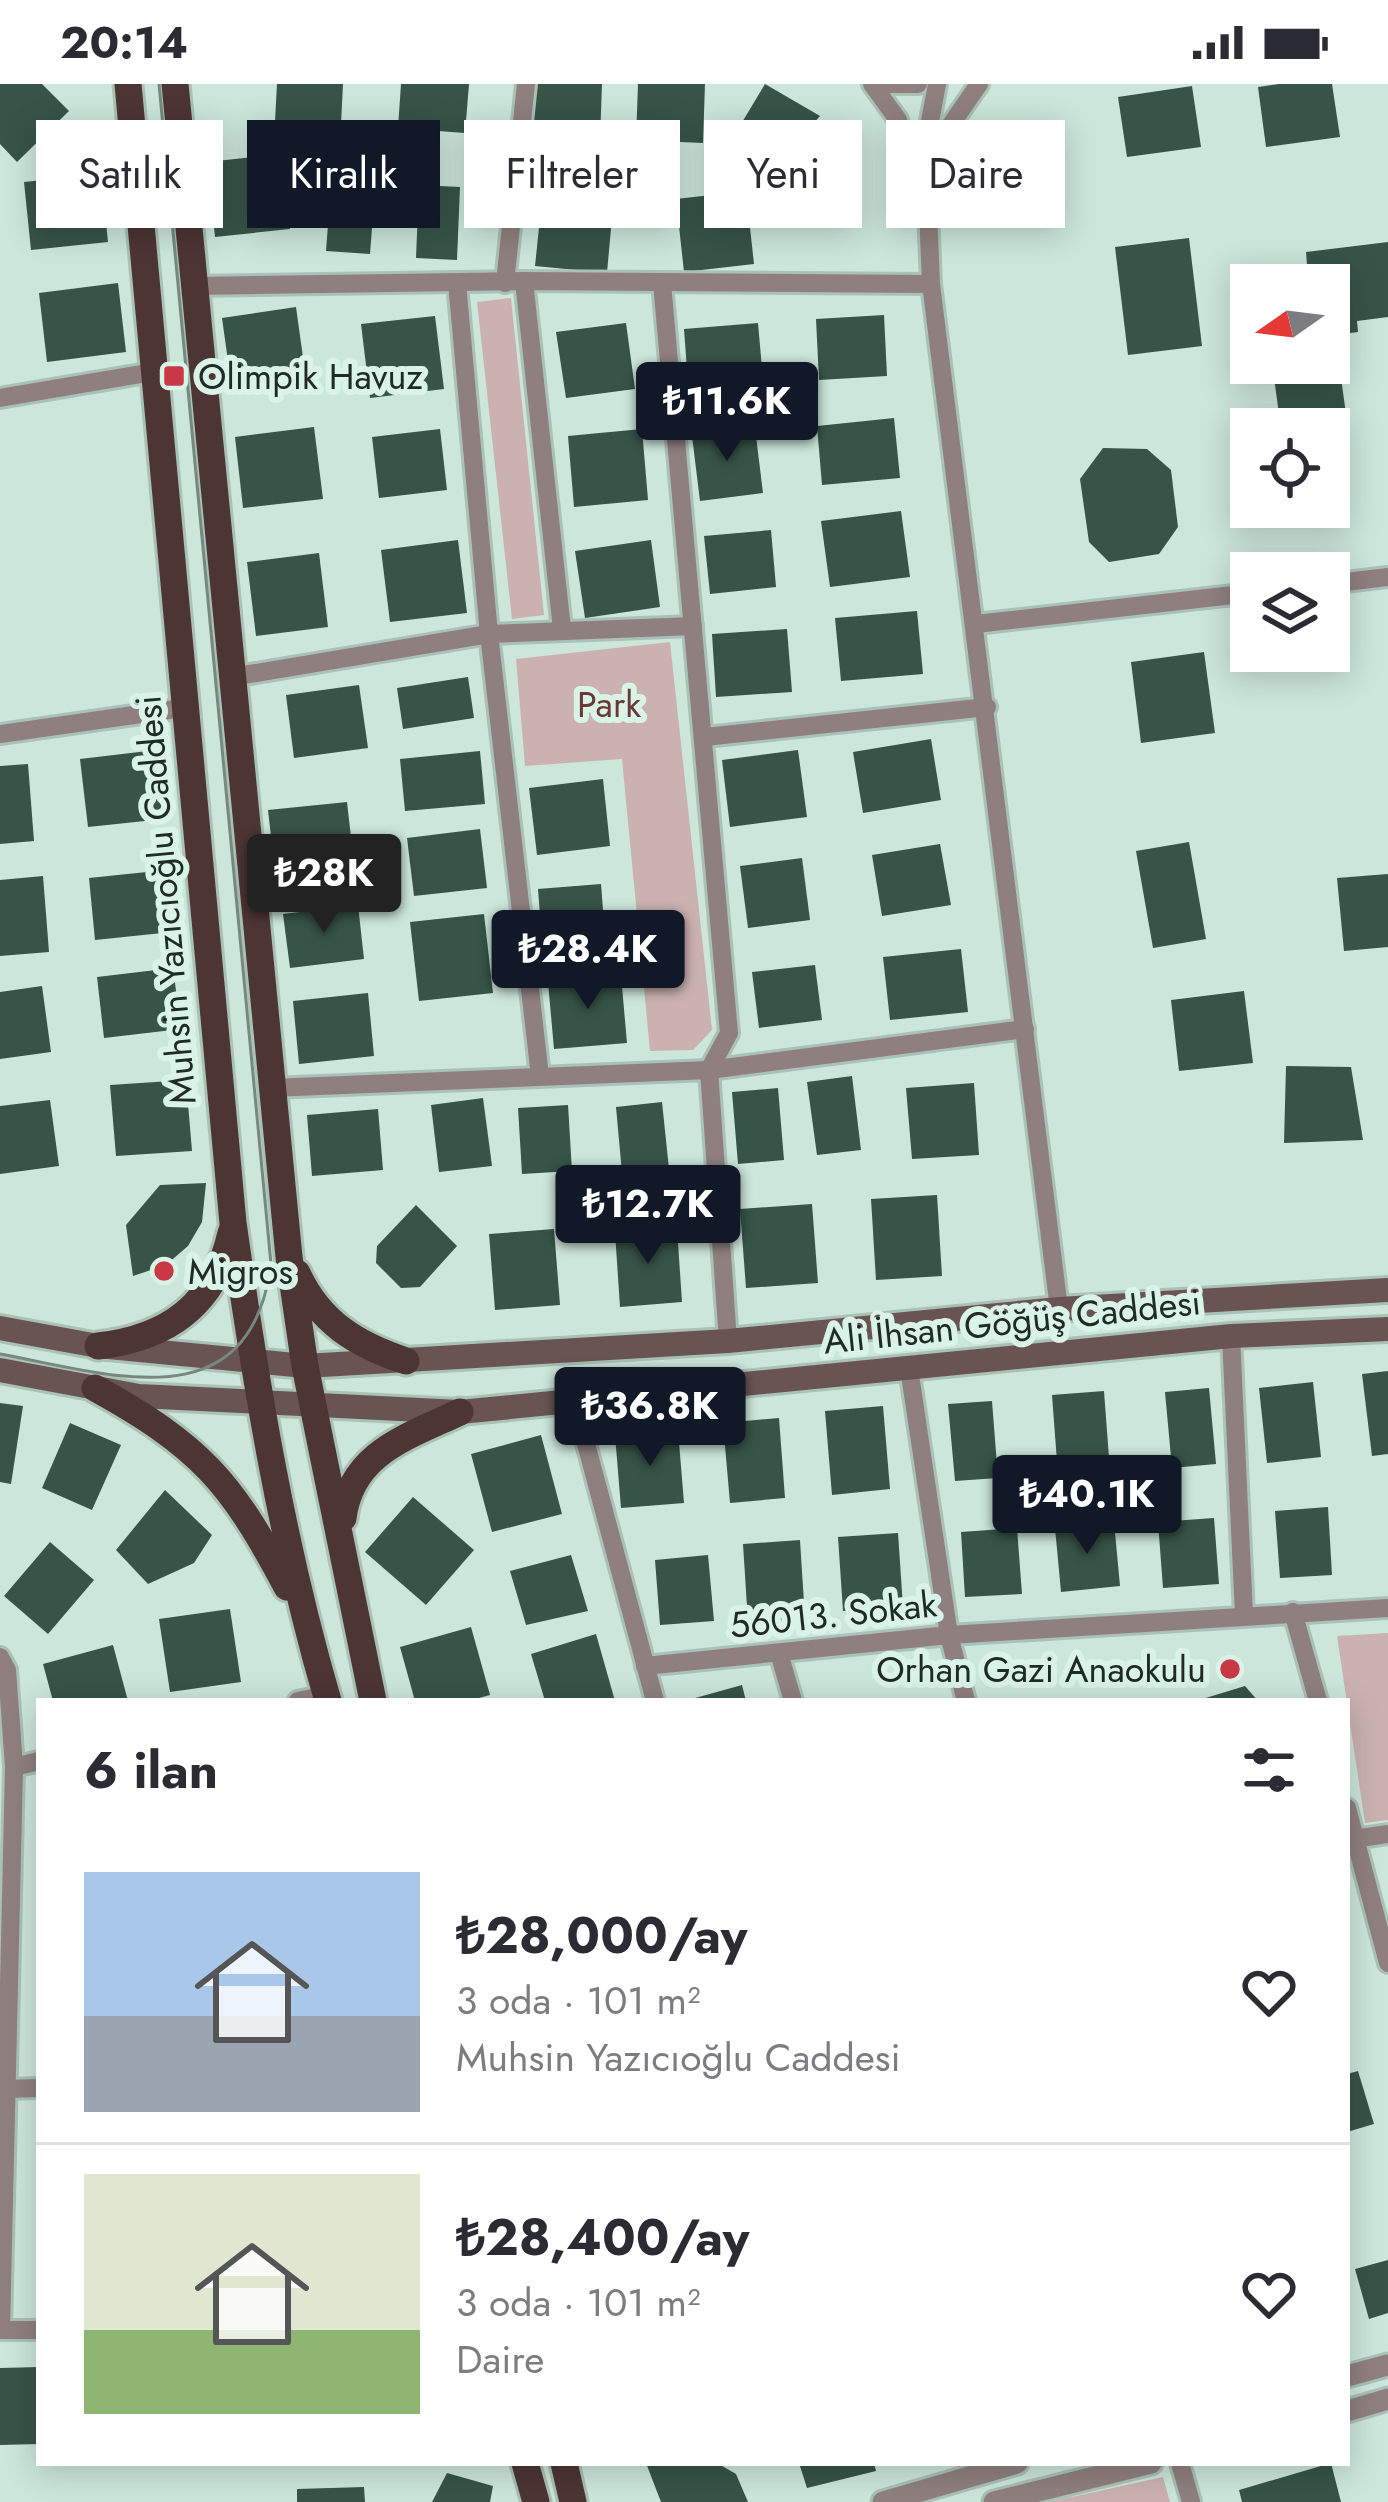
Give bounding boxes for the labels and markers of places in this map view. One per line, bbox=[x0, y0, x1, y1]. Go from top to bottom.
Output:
place label: Olimpik Havuz bbox=[198, 350, 423, 402]
pin: ₺11.6K bbox=[629, 362, 825, 464]
marker: Olimpik Havuz bbox=[161, 363, 187, 389]
pin: ₺28K bbox=[253, 834, 395, 936]
pin: ₺28.4K bbox=[490, 910, 686, 1012]
pin: ₺12.7K bbox=[550, 1165, 746, 1267]
place label: Migros bbox=[188, 1245, 293, 1297]
marker: Migros bbox=[151, 1258, 177, 1284]
pin: ₺36.8K bbox=[552, 1367, 748, 1469]
pin: ₺40.1K bbox=[989, 1455, 1185, 1557]
place label: Orhan Gazi Anaokulu bbox=[876, 1643, 1206, 1695]
marker: Orhan Gazi Anaokulu bbox=[1217, 1656, 1243, 1682]

